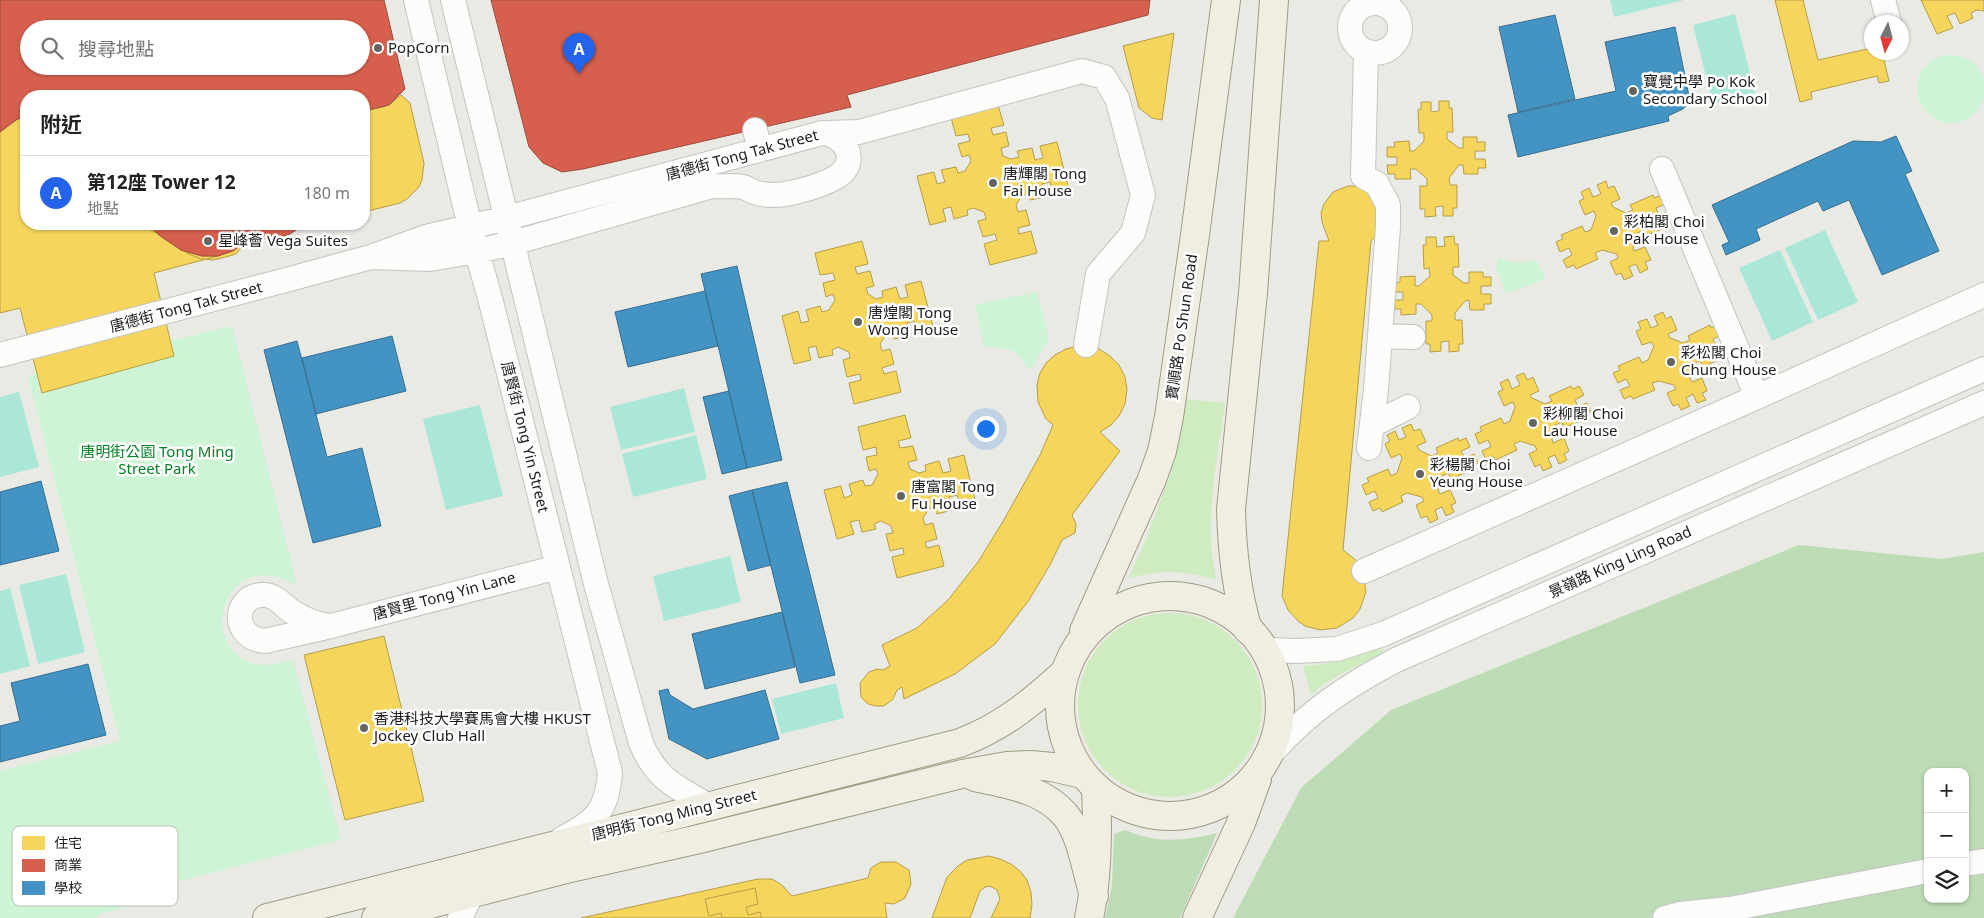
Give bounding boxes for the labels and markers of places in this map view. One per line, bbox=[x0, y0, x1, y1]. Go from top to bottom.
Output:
pin: A bbox=[563, 33, 595, 74]
place label: PopCorn bbox=[388, 37, 449, 57]
marker: PopCorn bbox=[372, 42, 384, 54]
place label: 寶覺中學 Po Kok Secondary School bbox=[1643, 71, 1767, 108]
marker: 寶覺中學 Po Kok Secondary School bbox=[1627, 85, 1639, 97]
place label: 唐輝閣 Tong Fai House bbox=[1003, 163, 1087, 200]
marker: 唐輝閣 Tong Fai House bbox=[987, 177, 999, 189]
place label: 彩柏閣 Choi Pak House bbox=[1624, 211, 1705, 248]
marker: 彩柏閣 Choi Pak House bbox=[1608, 225, 1620, 237]
place label: 星峰薈 Vega Suites bbox=[218, 230, 348, 250]
marker: 星峰薈 Vega Suites bbox=[202, 235, 214, 247]
place label: 唐煌閣 Tong Wong House bbox=[868, 302, 958, 339]
marker: 唐煌閣 Tong Wong House bbox=[852, 316, 864, 328]
place label: 彩松閣 Choi Chung House bbox=[1681, 342, 1777, 379]
marker: 彩松閣 Choi Chung House bbox=[1665, 356, 1677, 368]
place label: 彩柳閣 Choi Lau House bbox=[1543, 403, 1624, 440]
marker: 彩柳閣 Choi Lau House bbox=[1527, 417, 1539, 429]
place label: 彩楊閣 Choi Yeung House bbox=[1430, 454, 1523, 491]
marker: 彩楊閣 Choi Yeung House bbox=[1414, 468, 1426, 480]
place label: 唐富閣 Tong Fu House bbox=[911, 476, 995, 513]
marker: 唐富閣 Tong Fu House bbox=[895, 490, 907, 502]
place label: 香港科技大學賽馬會大樓 HKUST Jockey Club Hall bbox=[372, 708, 592, 745]
marker: 香港科技大學賽馬會大樓 HKUST Jockey Club Hall bbox=[358, 722, 370, 734]

